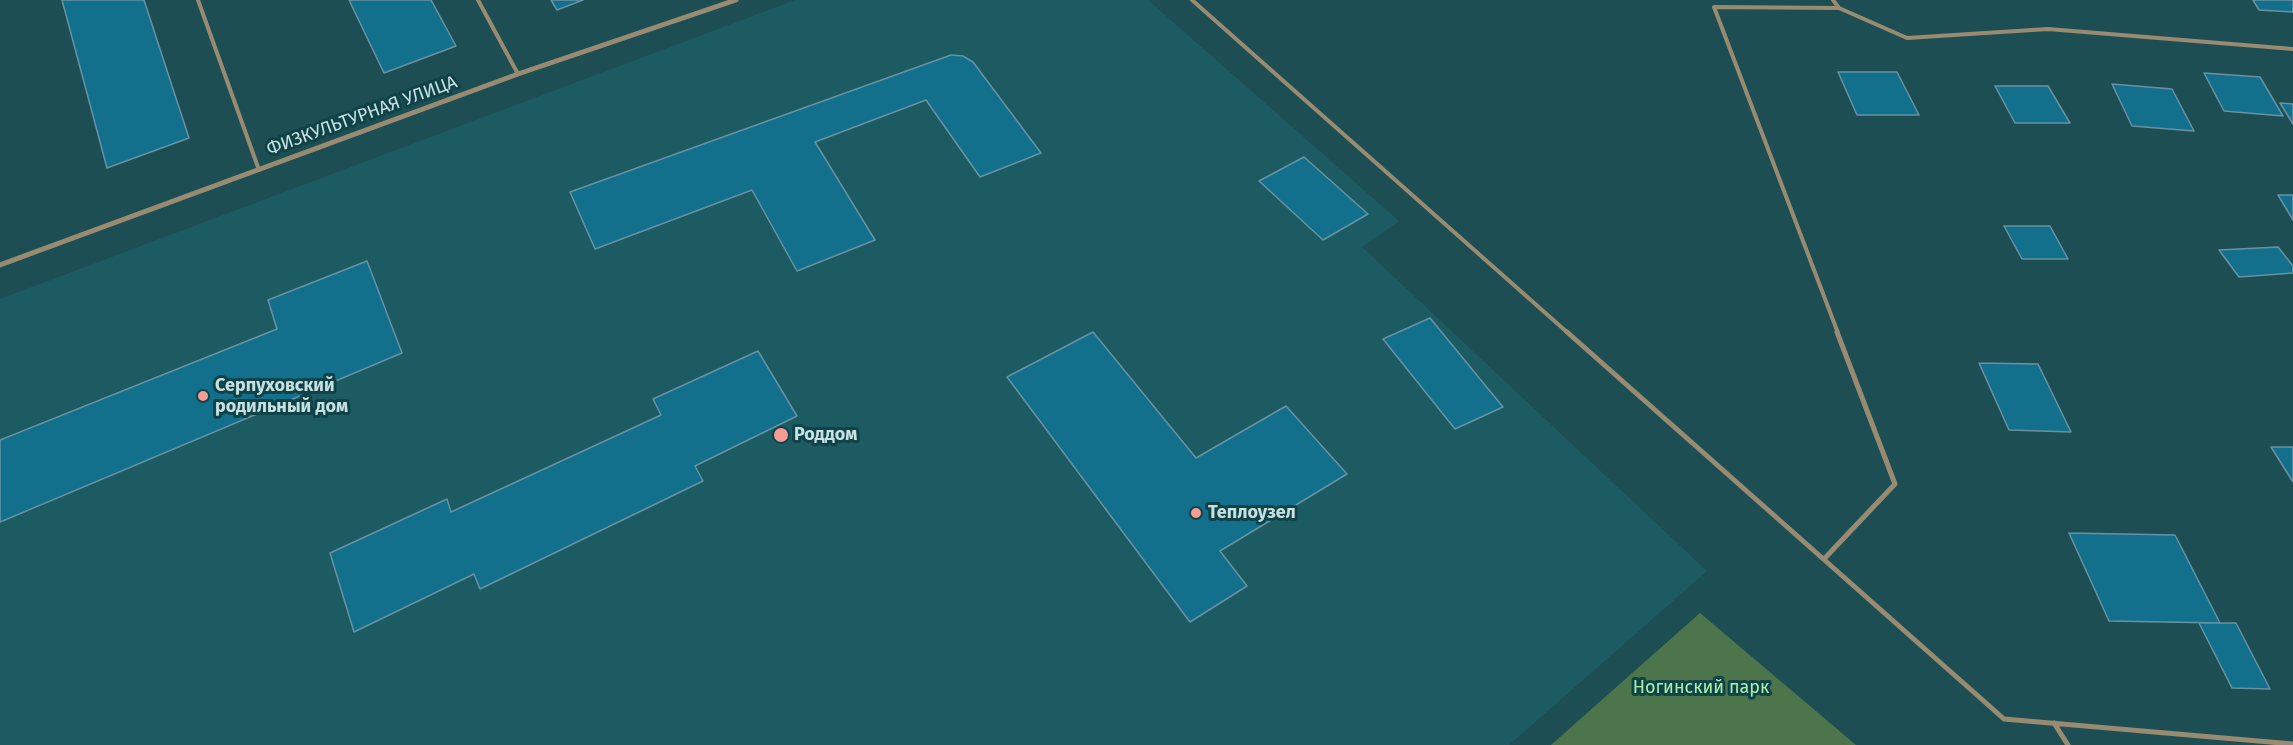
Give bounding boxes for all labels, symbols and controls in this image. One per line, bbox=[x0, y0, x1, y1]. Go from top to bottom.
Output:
street label: ФИЗКУЛЬТУРНАЯ УЛИЦА bbox=[264, 71, 460, 161]
place label: Серпуховский родильный дом bbox=[215, 375, 348, 418]
marker: Серпуховский родильный дом bbox=[196, 389, 210, 403]
place label: Роддом bbox=[794, 424, 857, 446]
marker: Роддом bbox=[772, 426, 790, 444]
place label: Теплоузел bbox=[1208, 502, 1296, 524]
marker: Теплоузел bbox=[1189, 506, 1203, 520]
park label: Ногинский парк bbox=[1633, 677, 1769, 699]

